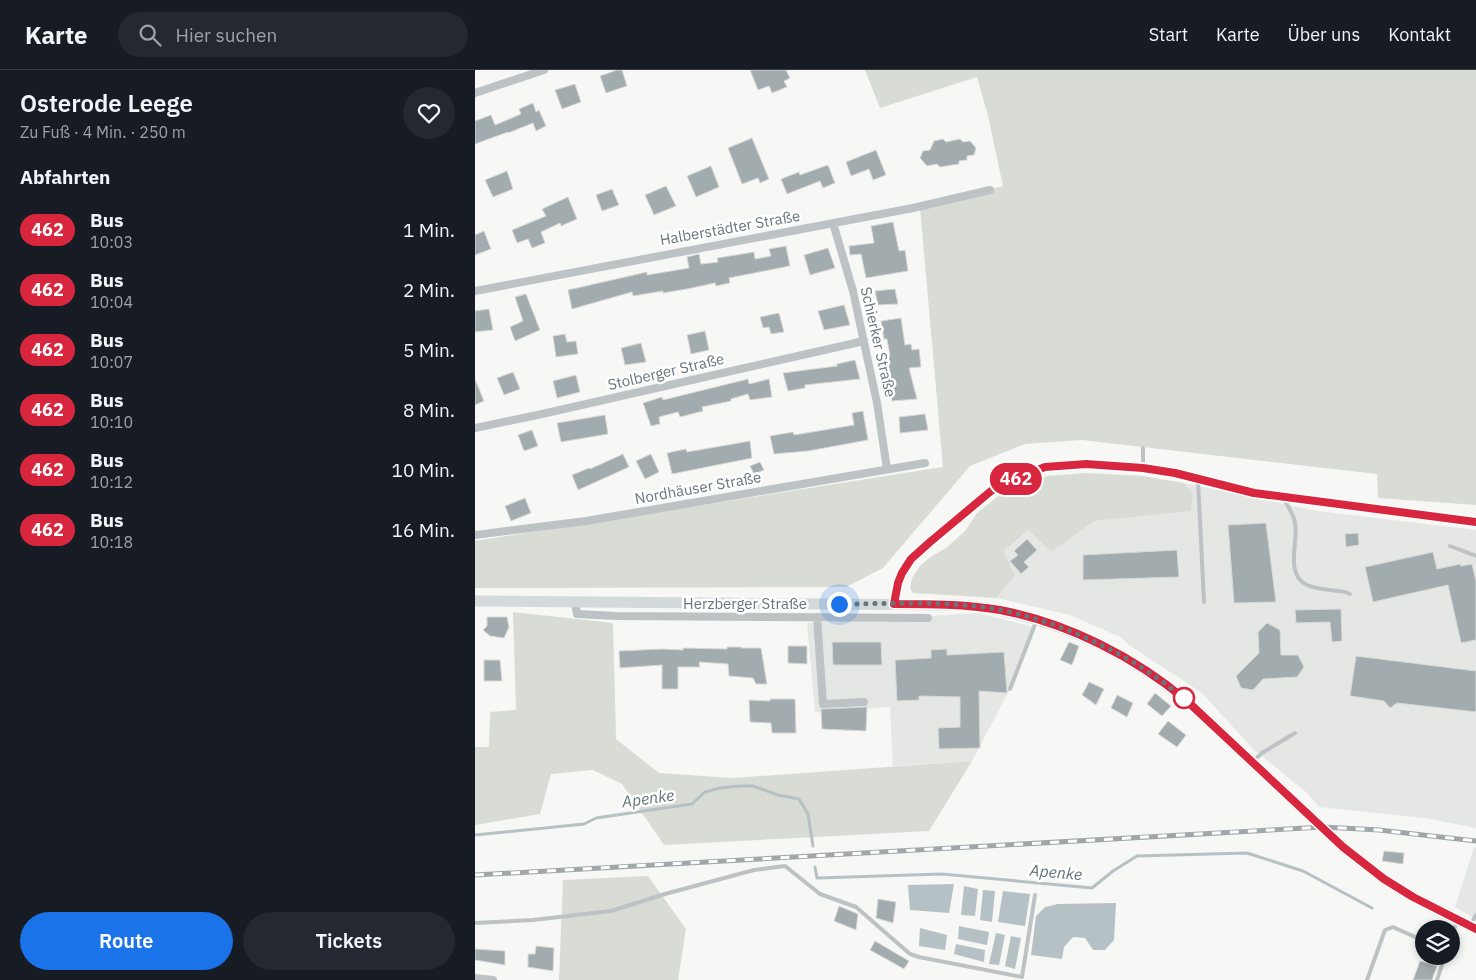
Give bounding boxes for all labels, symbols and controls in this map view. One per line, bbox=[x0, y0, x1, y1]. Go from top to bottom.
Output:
search box bbox=[118, 12, 468, 57]
text: Karte bbox=[25, 19, 88, 51]
icon: search bbox=[136, 21, 164, 49]
text: Hier suchen bbox=[176, 23, 277, 47]
text: Start bbox=[1149, 23, 1188, 46]
text: Karte bbox=[1216, 23, 1260, 46]
text: Über uns bbox=[1288, 23, 1360, 46]
text: Kontakt bbox=[1388, 23, 1451, 46]
text: Osterode Leege bbox=[20, 87, 193, 119]
button: heart bbox=[403, 87, 455, 139]
text: Zu Fuß · 4 Min. · 250 m bbox=[20, 122, 186, 142]
text: Abfahrten bbox=[20, 165, 110, 189]
street label: Halberstädter Straße bbox=[658, 206, 802, 249]
text: Bus bbox=[90, 208, 124, 232]
text: 462 bbox=[31, 218, 64, 241]
text: 1 Min. bbox=[403, 218, 455, 242]
text: 10:03 bbox=[90, 232, 133, 252]
text: Bus bbox=[90, 268, 124, 292]
text: 462 bbox=[31, 278, 64, 301]
text: 2 Min. bbox=[403, 278, 455, 302]
street label: Schierker Straße bbox=[857, 285, 900, 399]
text: 10:04 bbox=[90, 292, 133, 312]
text: Bus bbox=[90, 328, 124, 352]
text: 462 bbox=[31, 338, 64, 361]
text: 5 Min. bbox=[403, 338, 455, 362]
street label: Stolberger Straße bbox=[606, 349, 726, 394]
text: 10:07 bbox=[90, 352, 133, 372]
text: Bus bbox=[90, 388, 124, 412]
text: 462 bbox=[31, 398, 64, 421]
text: 8 Min. bbox=[403, 398, 455, 422]
text: 10:10 bbox=[90, 412, 133, 432]
text: Bus bbox=[90, 448, 124, 472]
text: 462 bbox=[31, 458, 64, 481]
text: 10 Min. bbox=[392, 458, 455, 482]
line badge: 462 bbox=[987, 463, 1045, 495]
street label: Nordhäuser Straße bbox=[633, 467, 763, 508]
text: 462 bbox=[1000, 467, 1032, 490]
text: 10:12 bbox=[90, 472, 133, 492]
text: Bus bbox=[90, 508, 124, 532]
text: 462 bbox=[31, 518, 64, 541]
text: 16 Min. bbox=[392, 518, 455, 542]
text: 10:18 bbox=[90, 532, 133, 552]
your location bbox=[827, 592, 852, 617]
street label: Herzberger Straße bbox=[683, 594, 807, 613]
unlabelled marker bbox=[1173, 687, 1195, 709]
water label: Apenke bbox=[620, 784, 675, 812]
water label: Apenke bbox=[1028, 860, 1083, 884]
button: Route bbox=[20, 912, 233, 970]
button: Tickets bbox=[243, 912, 455, 970]
map controls bbox=[1415, 920, 1460, 965]
button: layers bbox=[1415, 920, 1460, 965]

